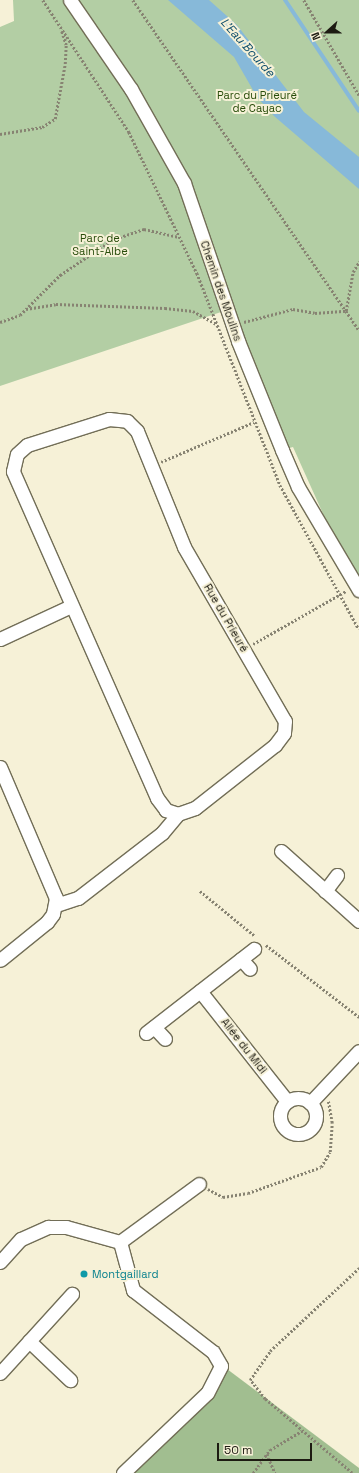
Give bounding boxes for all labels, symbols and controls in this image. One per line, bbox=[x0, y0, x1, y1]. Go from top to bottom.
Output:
north arrow bbox=[307, 12, 347, 52]
water label: L'Eau Bourde bbox=[217, 16, 277, 80]
text: N bbox=[308, 30, 324, 42]
park label: Parc du Prieuré de Cayac bbox=[217, 89, 297, 115]
park label: Parc de Saint-Albe bbox=[72, 232, 128, 258]
street label: Chemin des Moulins bbox=[198, 239, 244, 343]
street label: Rue du Prieuré bbox=[201, 581, 251, 655]
street label: Allée du Midi bbox=[218, 1016, 270, 1076]
place label: Montgaillard bbox=[92, 1267, 159, 1281]
marker: Montgaillard bbox=[79, 1269, 89, 1279]
scale bar bbox=[219, 1435, 314, 1461]
text: 50 m bbox=[224, 1442, 252, 1458]

